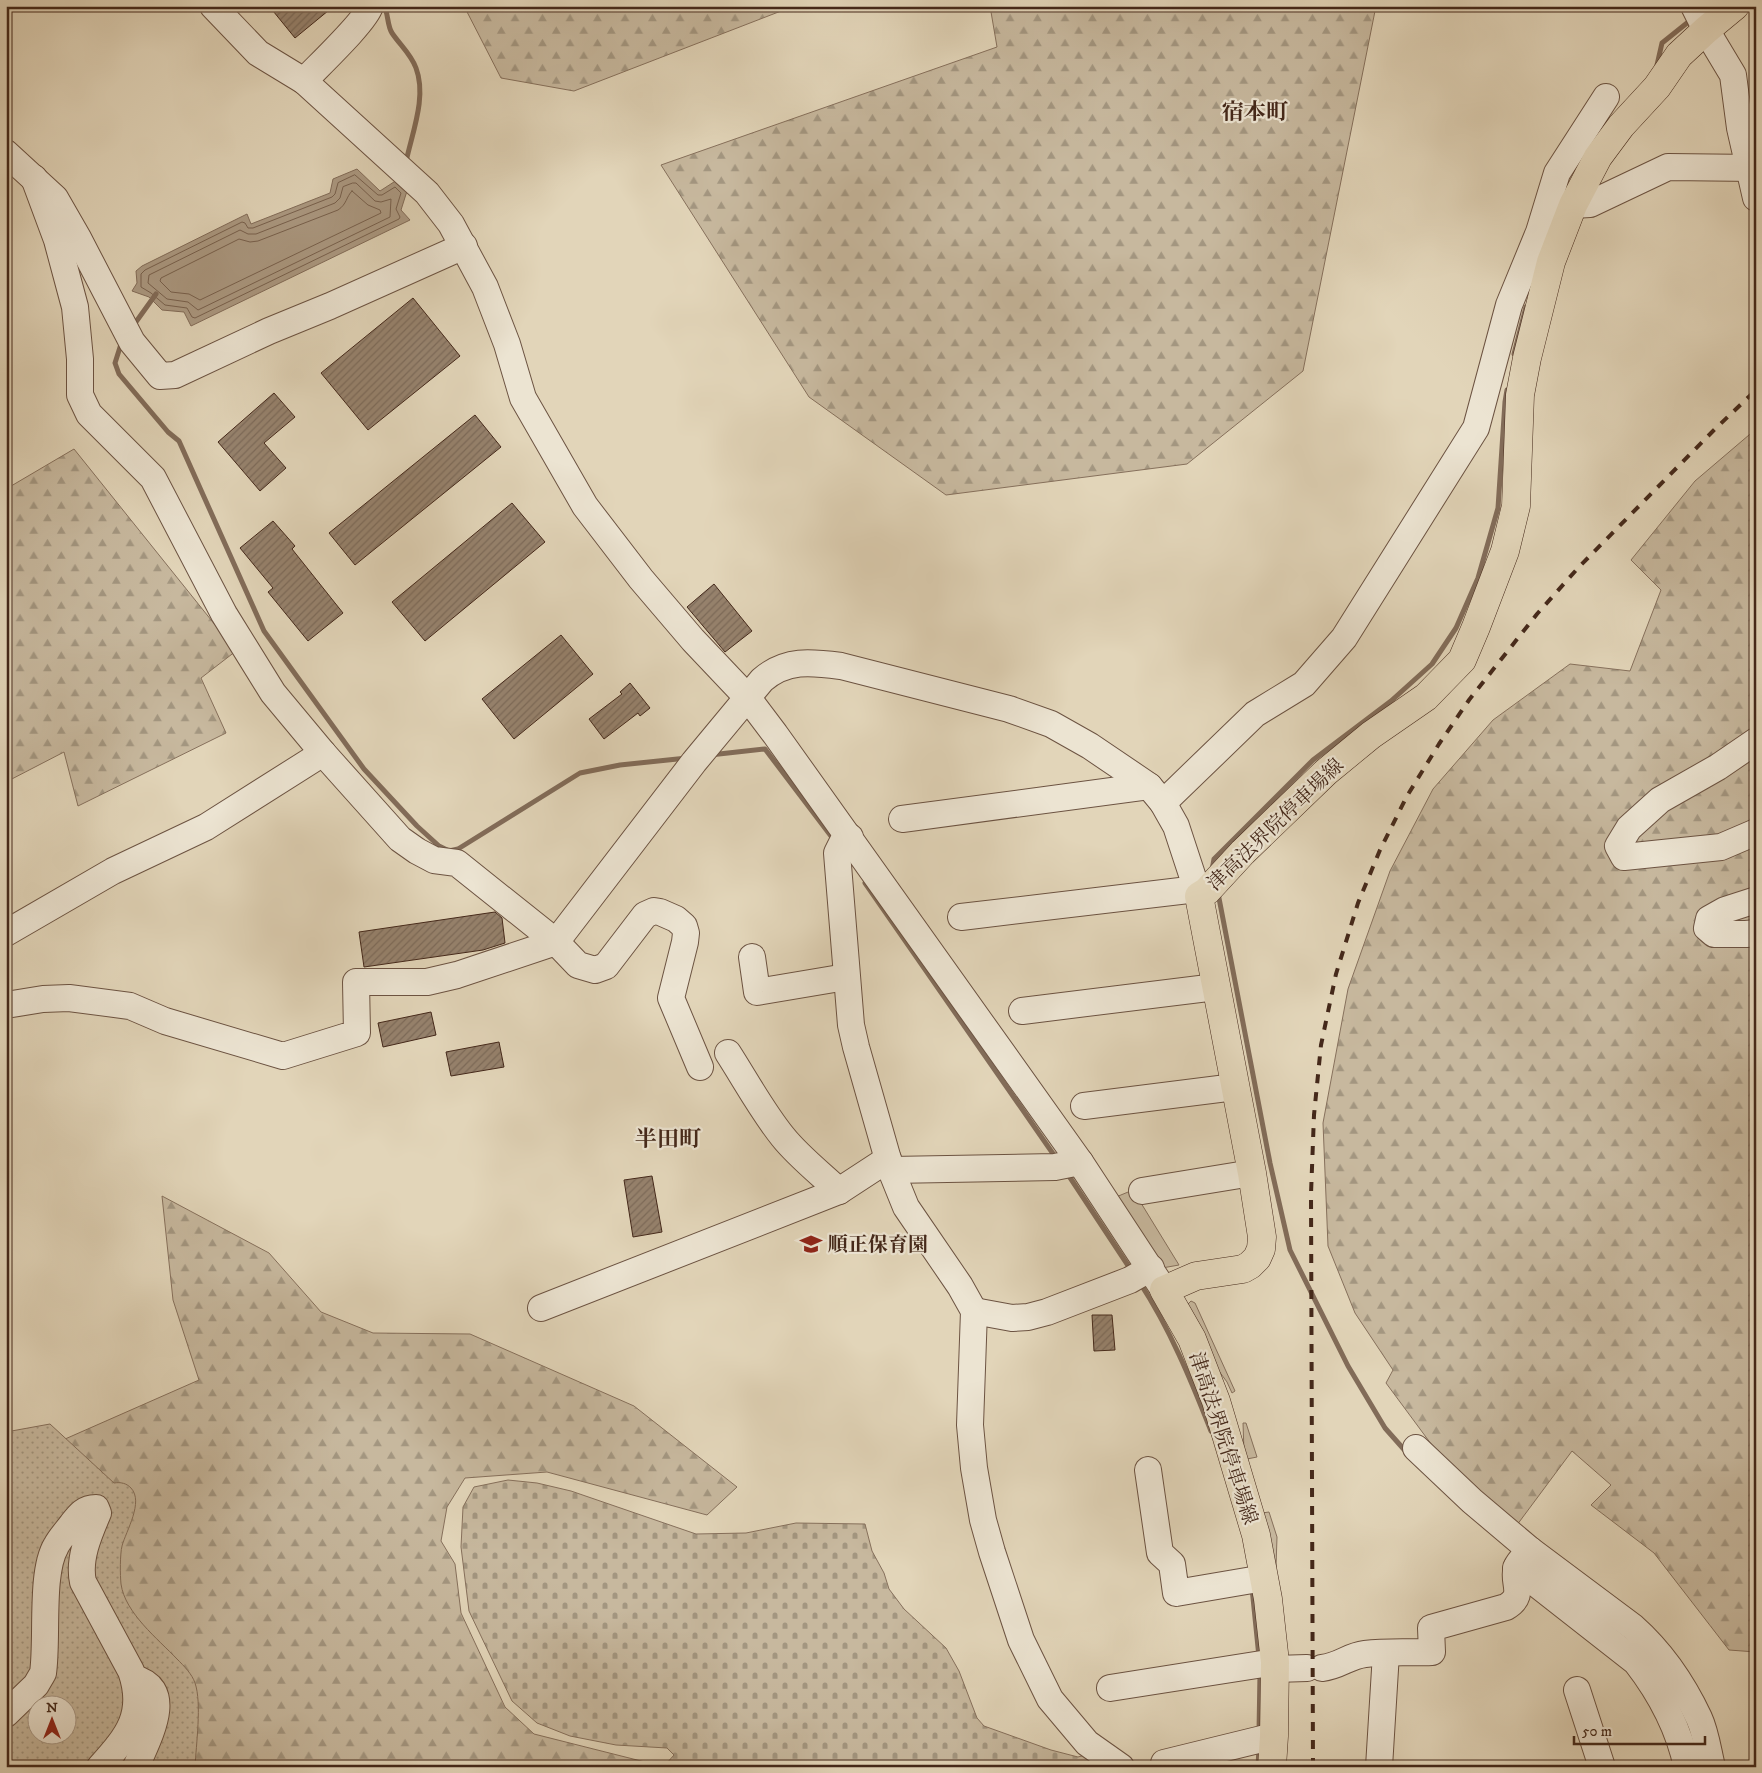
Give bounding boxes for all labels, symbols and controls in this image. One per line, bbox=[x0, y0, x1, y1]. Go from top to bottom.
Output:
district label: 宿本町 bbox=[1222, 99, 1288, 126]
street label: 津高法界院停車場線 bbox=[1203, 754, 1349, 897]
district label: 半田町 bbox=[635, 1126, 701, 1153]
school or university icon: 順正保育園 bbox=[798, 1231, 824, 1257]
place label: 順正保育園 bbox=[828, 1233, 928, 1258]
street label: 津高法界院停車場線 bbox=[1183, 1349, 1262, 1528]
north arrow bbox=[28, 1696, 78, 1746]
text: N bbox=[46, 1699, 58, 1717]
scale bar bbox=[1574, 1713, 1706, 1745]
text: 50 m bbox=[1582, 1722, 1612, 1741]

